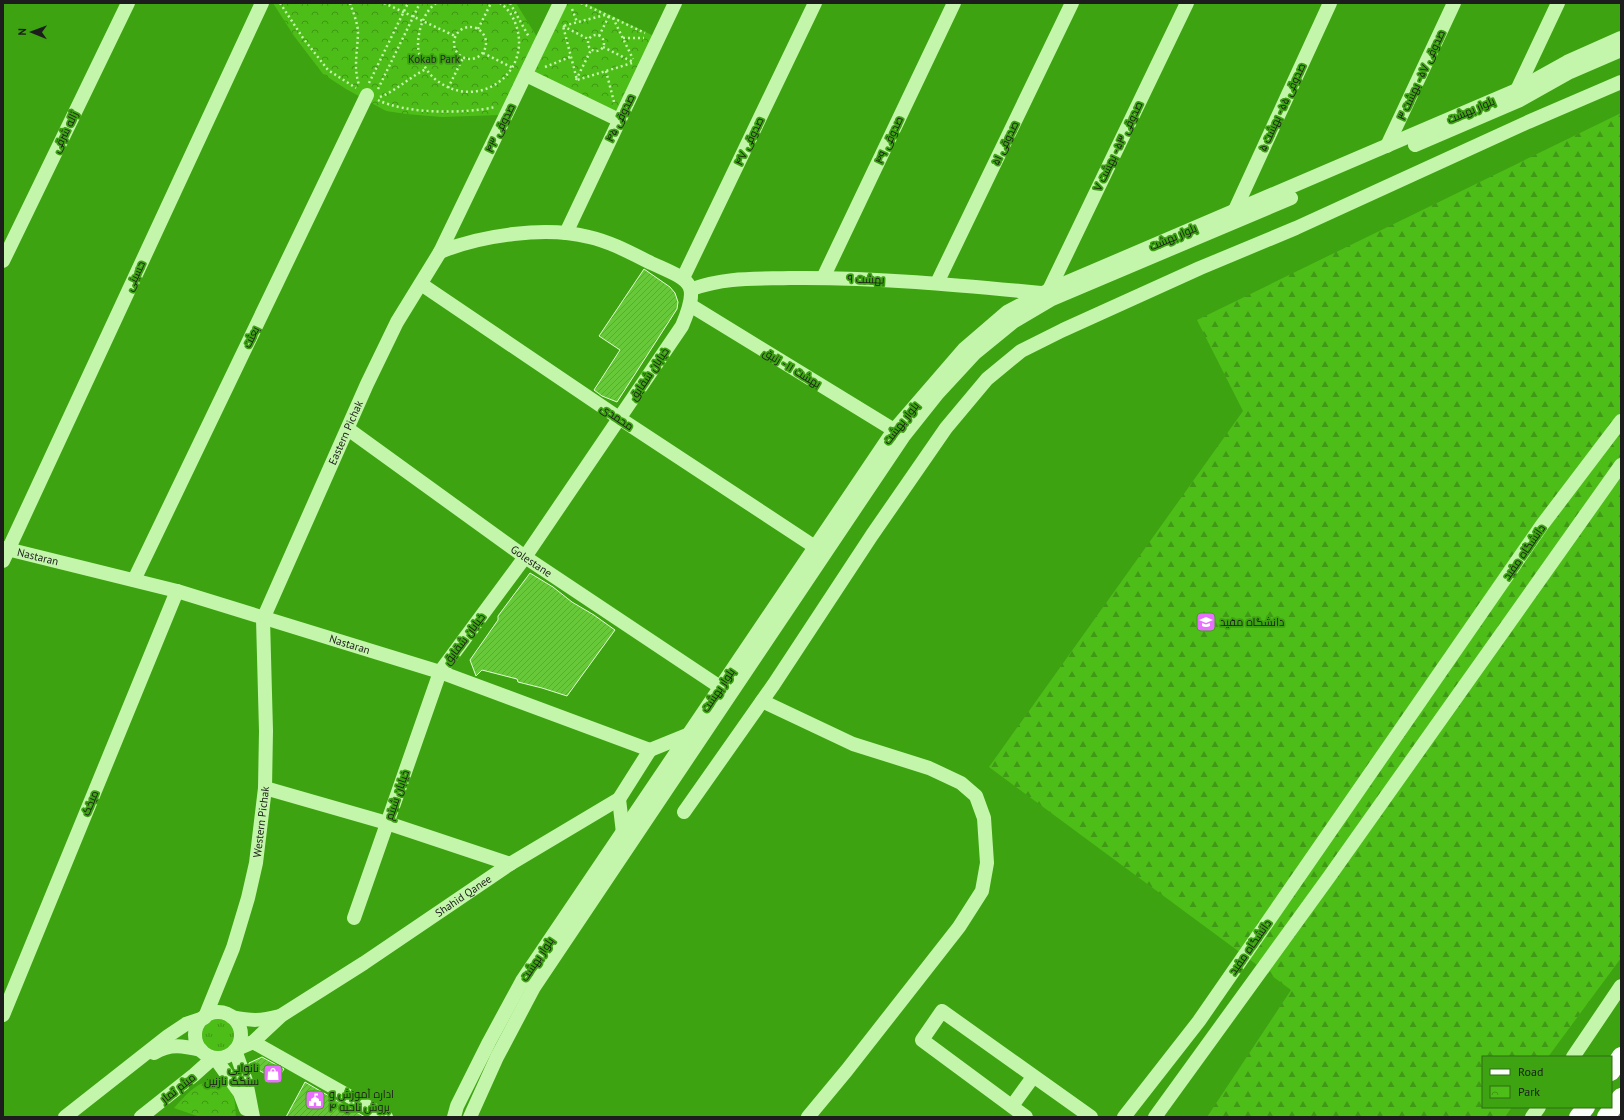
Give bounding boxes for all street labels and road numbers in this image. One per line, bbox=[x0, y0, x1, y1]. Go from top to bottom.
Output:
street label: صدوقی ۵۷ - بهشت ۳ bbox=[1394, 28, 1448, 122]
street label: صدوقی ۵۵ - بهشت ۵ bbox=[1255, 61, 1309, 153]
street label: صدوقی ۴۵ bbox=[602, 92, 638, 144]
street label: بلوار بهشت bbox=[1445, 94, 1497, 126]
street label: صدوقی ۵۳ - بهشت ۷ bbox=[1090, 99, 1146, 193]
street label: صدوقی ۴۳ bbox=[482, 101, 518, 155]
street label: ژاله شرقی bbox=[49, 109, 81, 155]
street label: صدوقی ۴۷ bbox=[731, 114, 767, 168]
street label: صدوقی ۴۹ bbox=[872, 114, 906, 166]
street label: صدوقی ۵۱ bbox=[988, 119, 1022, 167]
street label: بلوار بهشت bbox=[1147, 221, 1199, 253]
street label: حسینی bbox=[122, 259, 148, 293]
street label: بهشت ۹ bbox=[847, 271, 885, 287]
street label: بعثت bbox=[240, 324, 262, 350]
street label: خیابان شقایق bbox=[626, 345, 672, 403]
street label: بهشت ۱۱ - زنبق bbox=[760, 345, 824, 391]
street label: Eastern Pichak bbox=[325, 398, 366, 467]
street label: بلوار بهشت bbox=[880, 399, 922, 447]
street label: محمدی bbox=[598, 401, 636, 433]
street label: دانشگاه مفید bbox=[1500, 522, 1548, 582]
street label: Golestane bbox=[508, 542, 555, 580]
street label: Nastaran bbox=[16, 545, 60, 568]
street label: خیابان شقایق bbox=[440, 610, 488, 668]
street label: Nastaran bbox=[328, 631, 372, 657]
street label: بلوار بهشت bbox=[698, 665, 738, 715]
street label: خیابان شبنم bbox=[382, 768, 413, 822]
street label: Western Pichak bbox=[250, 785, 272, 858]
street label: میخک bbox=[79, 788, 101, 818]
street label: Shahid Qanee bbox=[432, 871, 494, 920]
street label: دانشگاه مفید bbox=[1226, 917, 1274, 977]
street label: بلوار بهشت bbox=[517, 934, 557, 984]
street label: میثم تمار bbox=[157, 1070, 199, 1107]

